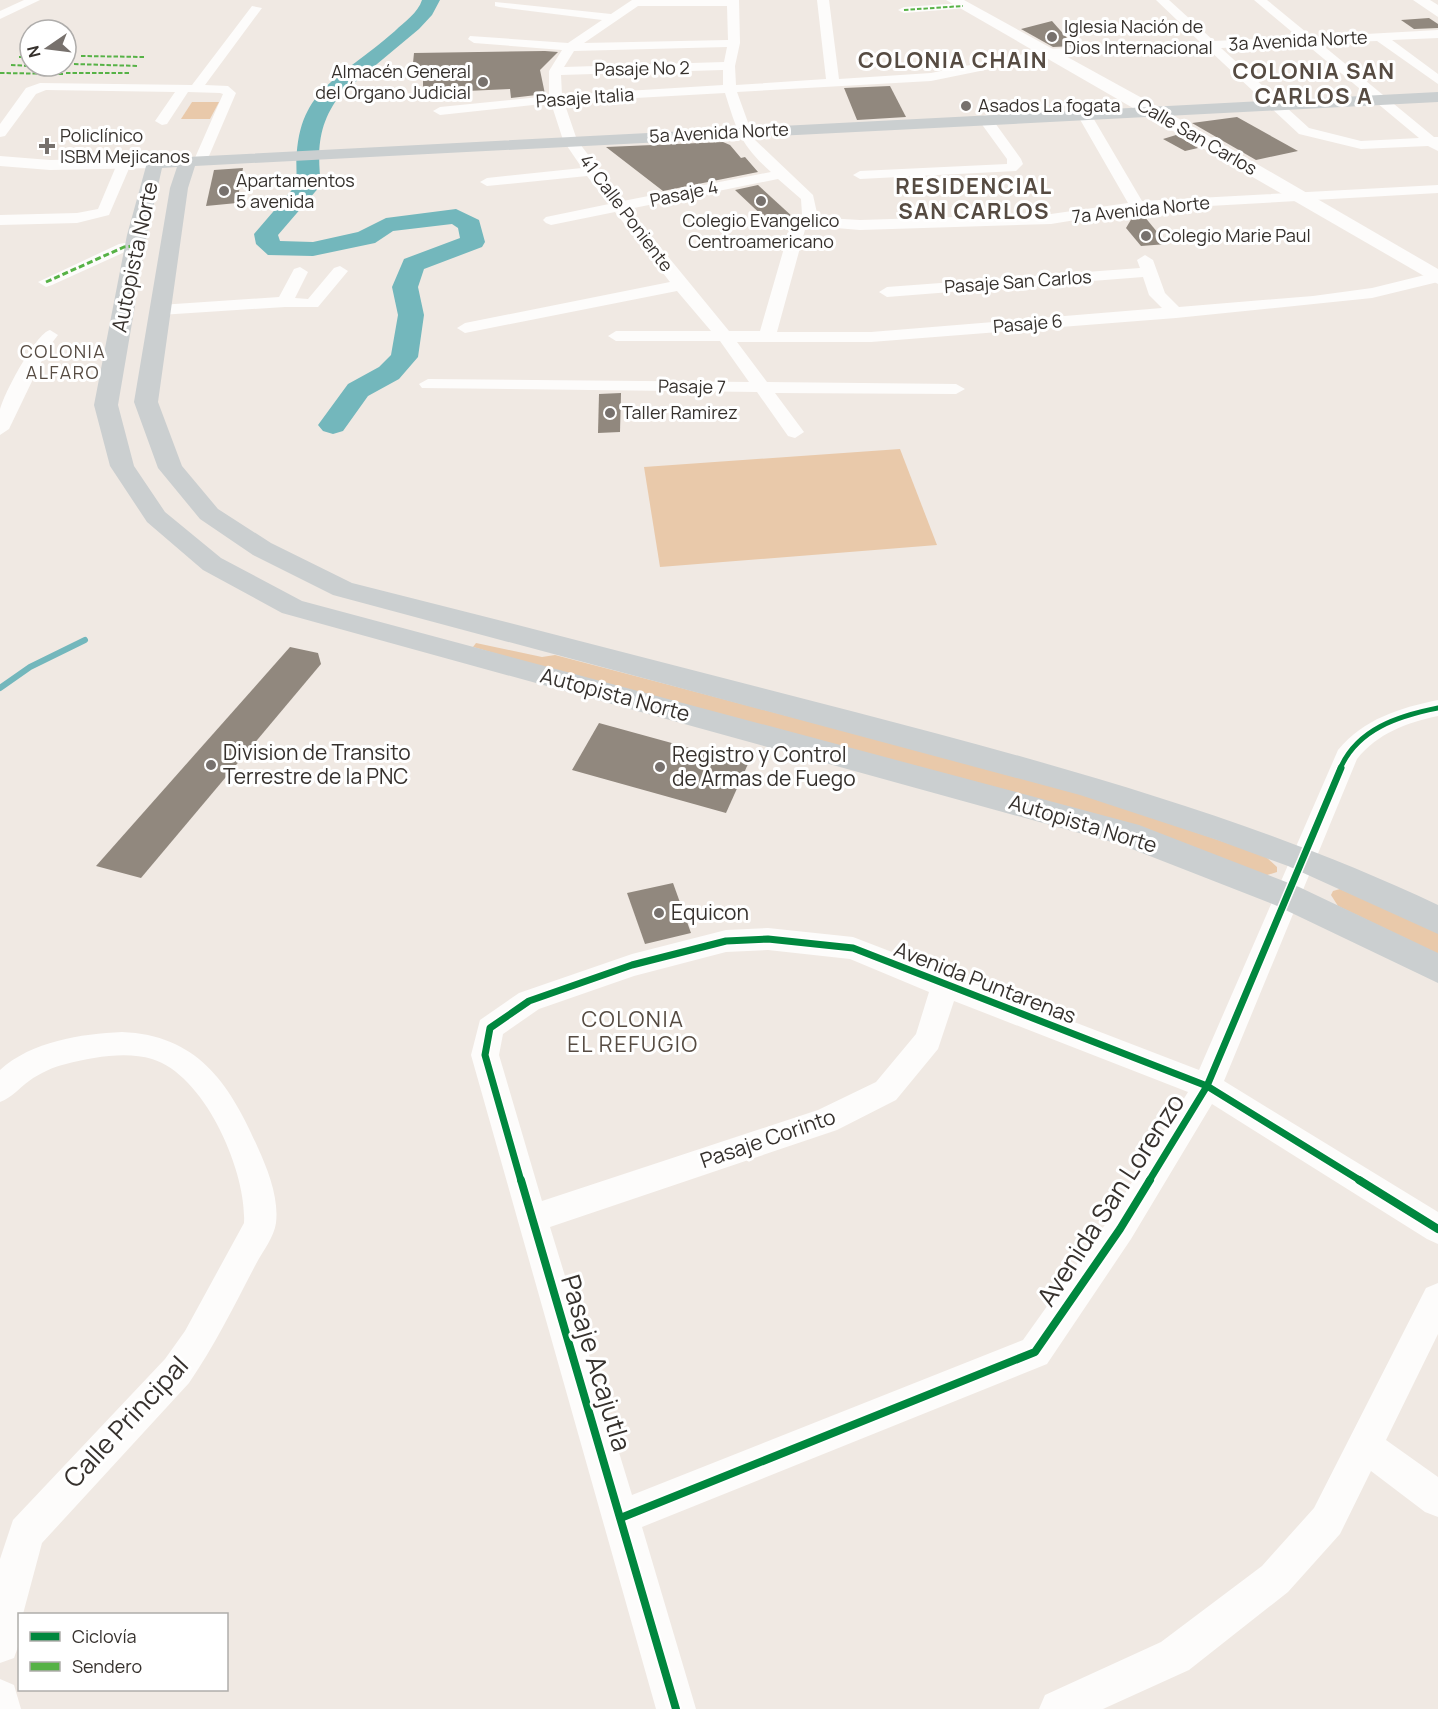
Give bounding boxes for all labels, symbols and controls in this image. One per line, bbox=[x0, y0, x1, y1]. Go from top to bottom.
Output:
place label: Iglesia Nación de Dios Internacional bbox=[1064, 14, 1213, 59]
north arrow bbox=[18, 18, 78, 78]
street label: 3a Avenida Norte bbox=[1228, 24, 1368, 56]
marker: Iglesia Nación de Dios Internacional bbox=[1045, 30, 1059, 44]
text: N bbox=[21, 43, 46, 60]
district label: COLONIA CHAIN bbox=[858, 45, 1048, 75]
street label: Pasaje No 2 bbox=[594, 55, 690, 81]
district label: COLONIA SAN CARLOS A bbox=[1232, 56, 1396, 111]
place label: Almacén General del Órgano Judicial bbox=[315, 59, 471, 104]
marker: Almacén General del Órgano Judicial bbox=[476, 75, 490, 89]
street label: Pasaje Italia bbox=[535, 82, 635, 112]
street label: Calle San Carlos bbox=[1133, 92, 1262, 180]
place label: Asados La fogata bbox=[978, 93, 1120, 117]
marker: Asados La fogata bbox=[959, 99, 973, 113]
street label: 5a Avenida Norte bbox=[649, 116, 789, 148]
place label: Policlínico ISBM Mejicanos bbox=[60, 123, 190, 168]
marker: Policlínico ISBM Mejicanos bbox=[38, 137, 56, 155]
street label: 41 Calle Poniente bbox=[575, 149, 679, 276]
place label: Apartamentos 5 avenida bbox=[236, 168, 355, 213]
district label: RESIDENCIAL SAN CARLOS bbox=[895, 171, 1053, 226]
street label: Pasaje 4 bbox=[647, 174, 720, 212]
street label: Autopista Norte bbox=[104, 179, 164, 335]
marker: Apartamentos 5 avenida bbox=[217, 184, 231, 198]
street label: 7a Avenida Norte bbox=[1071, 190, 1211, 228]
marker: Colegio Evangelico Centroamericano bbox=[754, 194, 768, 208]
place label: Colegio Evangelico Centroamericano bbox=[683, 208, 839, 253]
place label: Colegio Marie Paul bbox=[1158, 223, 1311, 247]
marker: Colegio Marie Paul bbox=[1139, 229, 1153, 243]
street label: Pasaje San Carlos bbox=[944, 264, 1092, 298]
street label: Pasaje 6 bbox=[992, 308, 1064, 338]
district label: COLONIA ALFARO bbox=[20, 339, 106, 384]
street label: Pasaje 7 bbox=[658, 373, 726, 399]
place label: Taller Ramirez bbox=[622, 400, 738, 424]
marker: Taller Ramirez bbox=[603, 406, 617, 420]
street label: Autopista Norte bbox=[538, 661, 693, 727]
place label: Division de Transito Terrestre de la PNC bbox=[223, 738, 411, 790]
place label: Registro y Control de Armas de Fuego bbox=[672, 740, 856, 792]
marker: Division de Transito Terrestre de la PNC bbox=[204, 758, 218, 772]
marker: Registro y Control de Armas de Fuego bbox=[653, 760, 667, 774]
street label: Autopista Norte bbox=[1006, 787, 1161, 859]
place label: Equicon bbox=[671, 898, 749, 926]
marker: Equicon bbox=[652, 906, 666, 920]
street label: Avenida Puntarenas bbox=[890, 934, 1080, 1030]
district label: COLONIA EL REFUGIO bbox=[567, 1004, 699, 1059]
street label: Avenida San Lorenzo bbox=[1028, 1086, 1192, 1313]
street label: Pasaje Corinto bbox=[696, 1102, 839, 1174]
street label: Pasaje Acajutla bbox=[553, 1270, 641, 1455]
street label: Calle Principal bbox=[55, 1348, 196, 1495]
legend bbox=[18, 1613, 228, 1691]
text: Ciclovía bbox=[72, 1624, 137, 1648]
text: Sendero bbox=[72, 1654, 142, 1678]

